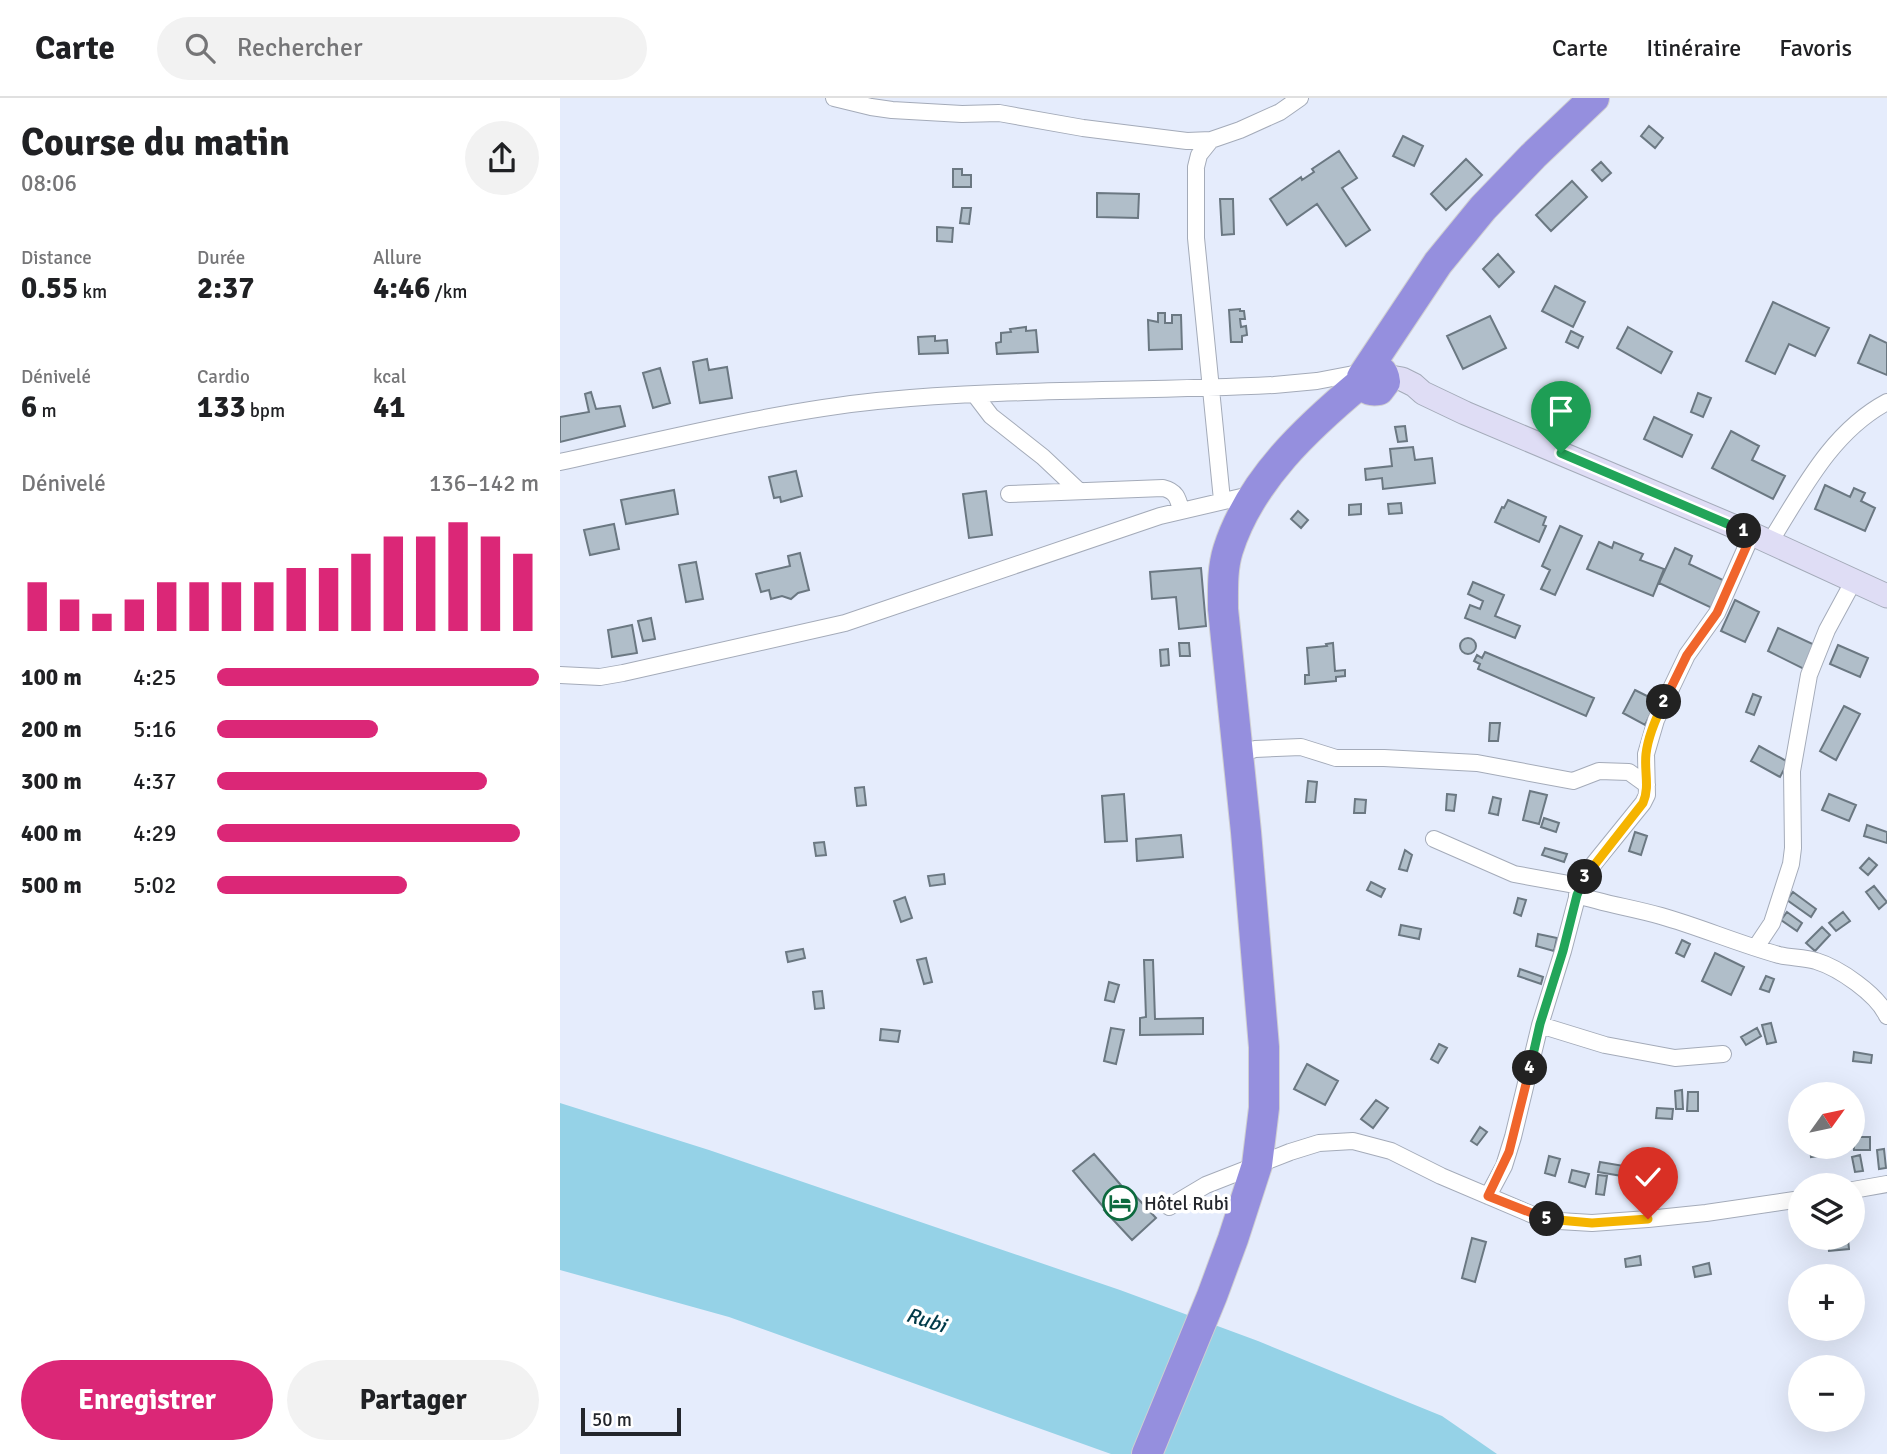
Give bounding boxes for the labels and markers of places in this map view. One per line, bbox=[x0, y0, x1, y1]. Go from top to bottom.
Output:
pin bbox=[1531, 381, 1591, 453]
pin: 1 bbox=[1726, 514, 1762, 548]
pin: 2 bbox=[1646, 684, 1682, 720]
pin: 3 bbox=[1567, 860, 1602, 894]
pin: 4 bbox=[1513, 1051, 1548, 1086]
pin bbox=[1618, 1147, 1678, 1219]
hotel icon: Hôtel Rubi bbox=[1101, 1184, 1139, 1222]
place label: Hôtel Rubi bbox=[1144, 1192, 1229, 1216]
pin: 5 bbox=[1530, 1202, 1564, 1236]

